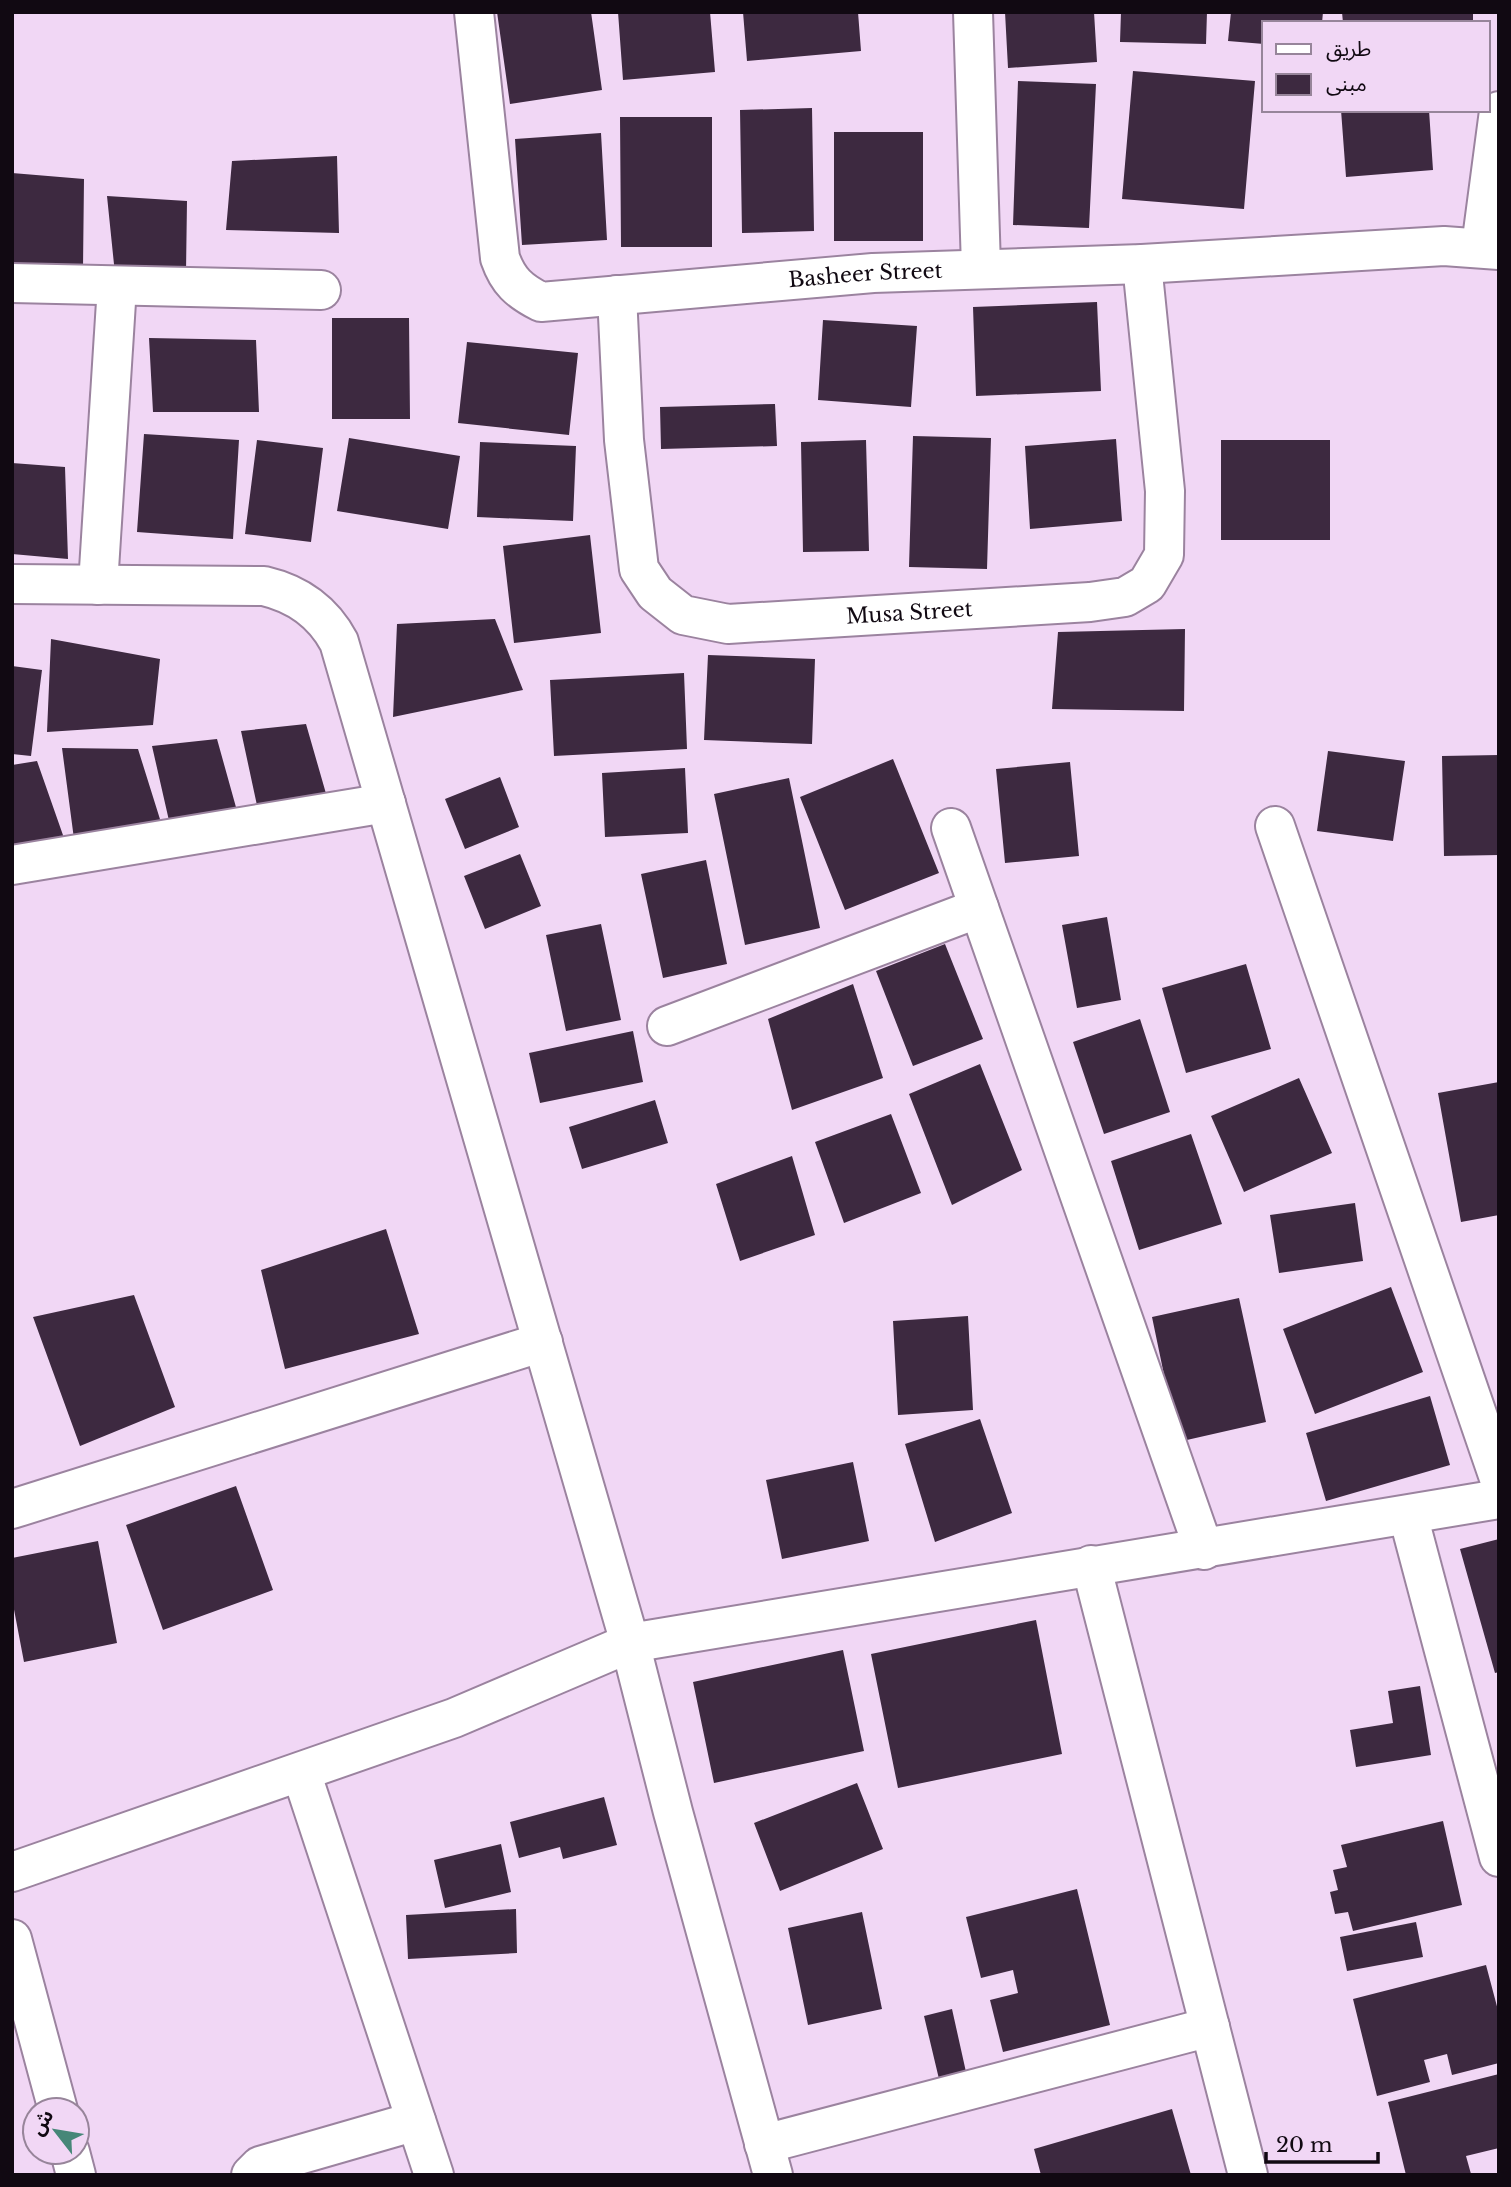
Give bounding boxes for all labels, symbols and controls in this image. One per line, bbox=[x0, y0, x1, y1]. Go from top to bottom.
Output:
legend bbox=[1262, 21, 1490, 112]
text: طريق bbox=[1326, 36, 1371, 62]
text: مبنى bbox=[1326, 71, 1367, 97]
street label: Basheer Street bbox=[787, 258, 943, 293]
street label: Musa Street bbox=[845, 596, 973, 630]
north arrow bbox=[21, 2096, 91, 2166]
text: ش bbox=[25, 2105, 58, 2140]
scale bar bbox=[1266, 2120, 1378, 2164]
text: 20 m bbox=[1276, 2132, 1333, 2158]

